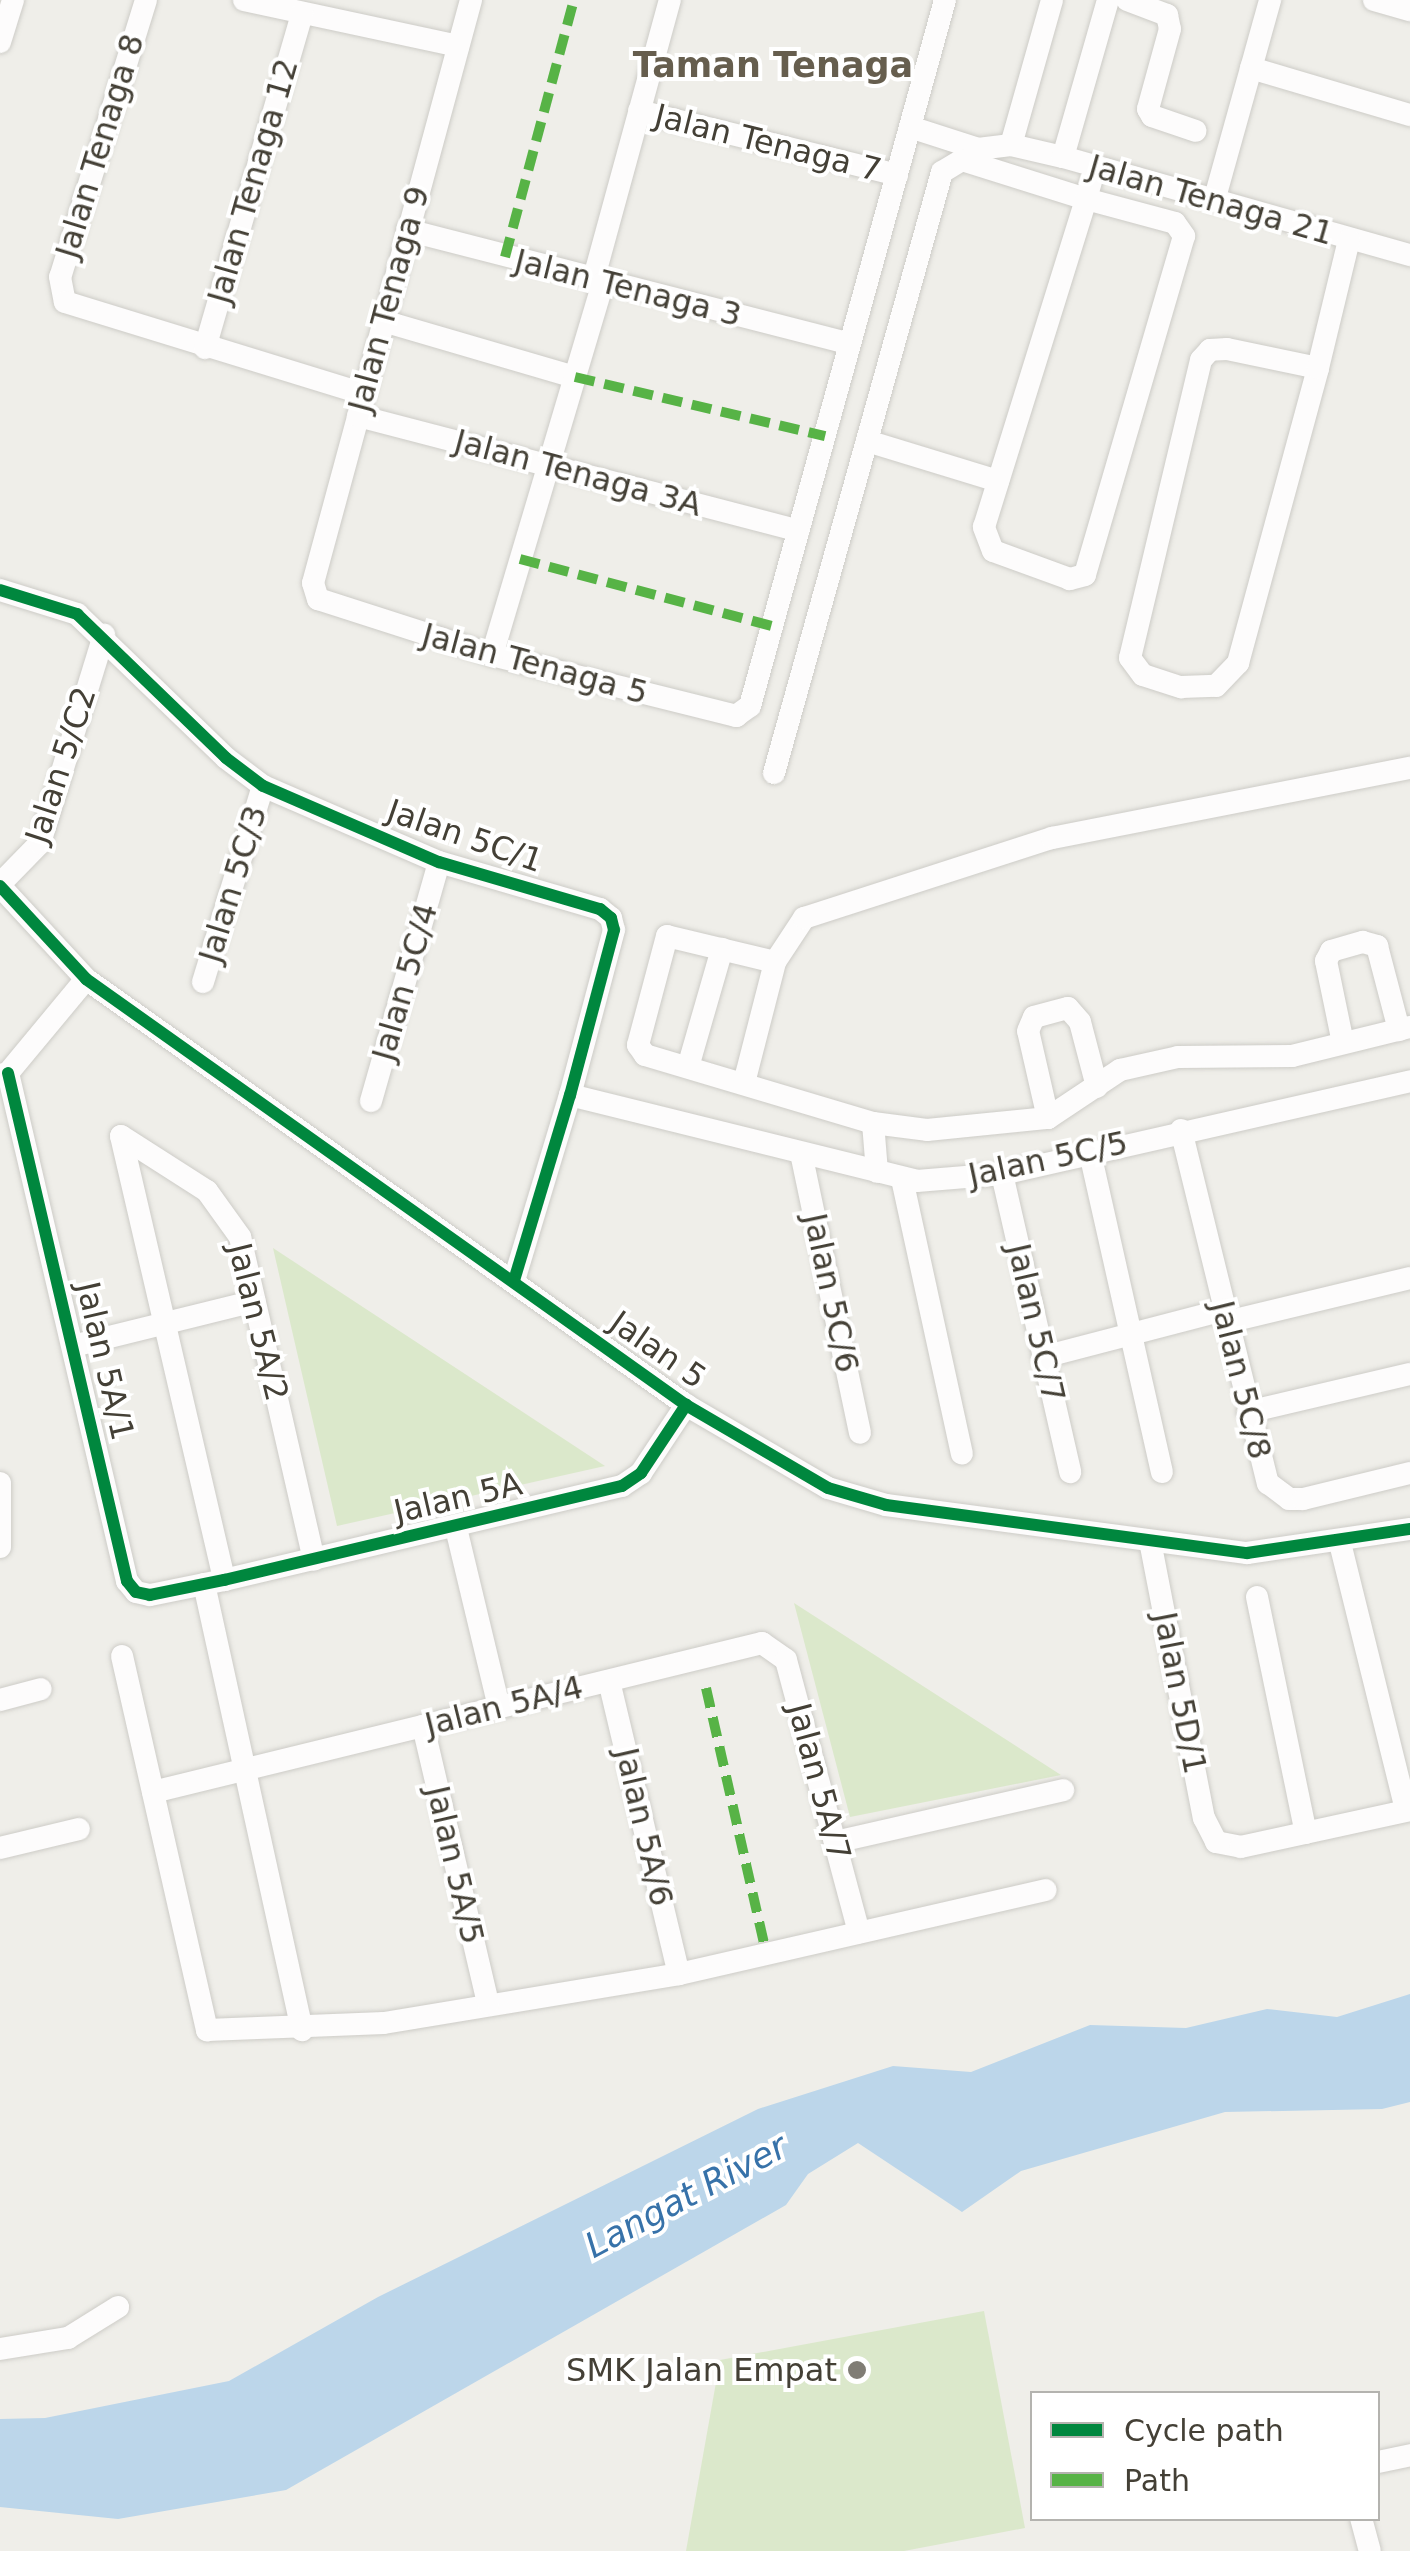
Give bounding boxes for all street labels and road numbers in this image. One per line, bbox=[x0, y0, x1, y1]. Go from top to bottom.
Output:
street label: Jalan Tenaga 8 bbox=[48, 29, 152, 263]
street label: Jalan Tenaga 12 bbox=[200, 54, 306, 308]
street label: Jalan Tenaga 7 bbox=[651, 96, 885, 190]
street label: Jalan Tenaga 21 bbox=[1084, 147, 1338, 253]
street label: Jalan Tenaga 9 bbox=[340, 182, 438, 416]
street label: Jalan Tenaga 3 bbox=[511, 241, 745, 335]
street label: Jalan Tenaga 3A bbox=[450, 422, 706, 524]
street label: Jalan Tenaga 5 bbox=[418, 615, 652, 713]
street label: Jalan 5/C2 bbox=[18, 682, 104, 848]
street label: Jalan 5C/1 bbox=[382, 792, 548, 880]
street label: Jalan 5C/3 bbox=[191, 801, 275, 967]
street label: Jalan 5C/4 bbox=[364, 899, 446, 1065]
street label: Jalan 5C/5 bbox=[965, 1123, 1131, 1195]
street label: Jalan 5C/6 bbox=[795, 1210, 867, 1376]
street label: Jalan 5A/2 bbox=[220, 1239, 296, 1405]
street label: Jalan 5C/7 bbox=[999, 1240, 1073, 1406]
street label: Jalan 5A/1 bbox=[68, 1278, 142, 1444]
street label: Jalan 5C/8 bbox=[1203, 1297, 1279, 1463]
street label: Jalan 5 bbox=[603, 1303, 713, 1397]
street label: Jalan 5A bbox=[390, 1465, 526, 1531]
street label: Jalan 5D/1 bbox=[1145, 1609, 1215, 1777]
street label: Jalan 5A/4 bbox=[421, 1668, 587, 1744]
street label: Jalan 5A/7 bbox=[780, 1699, 858, 1865]
street label: Jalan 5A/6 bbox=[607, 1744, 681, 1910]
street label: Jalan 5A/5 bbox=[418, 1782, 492, 1948]

